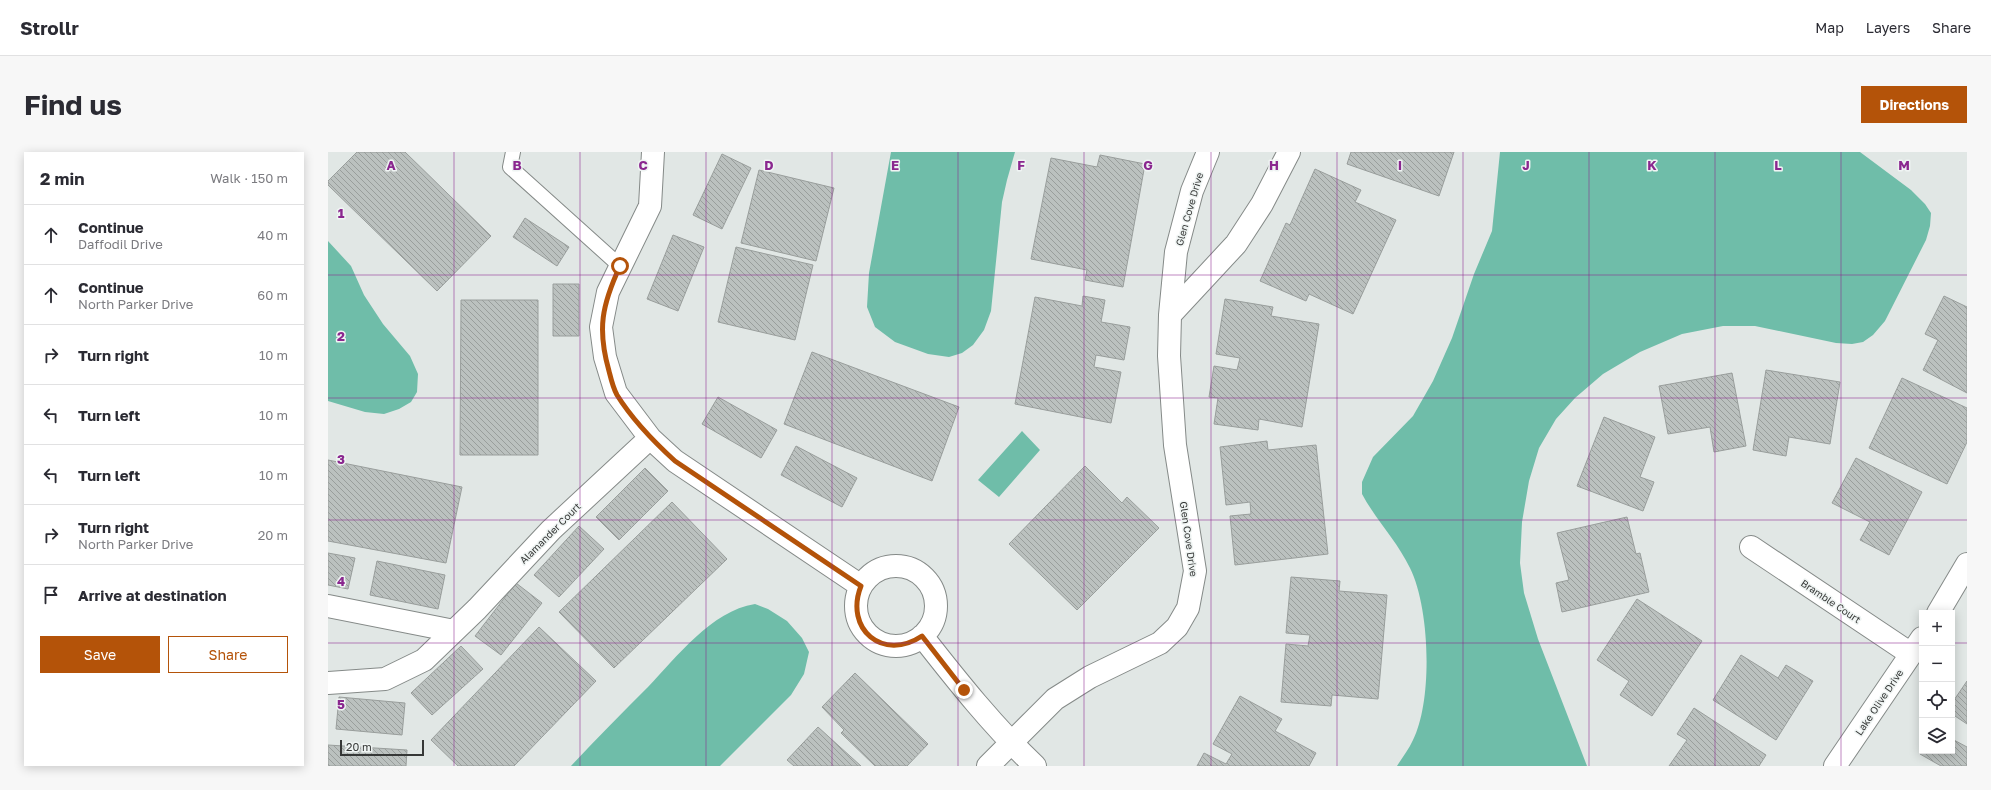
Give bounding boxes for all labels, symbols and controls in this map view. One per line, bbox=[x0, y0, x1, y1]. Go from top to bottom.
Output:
text: Strollr bbox=[20, 16, 79, 39]
text: Map bbox=[1815, 19, 1844, 36]
text: Layers bbox=[1866, 19, 1910, 36]
text: Share bbox=[1932, 19, 1971, 36]
button: Directions bbox=[1861, 86, 1967, 123]
text: Find us bbox=[24, 88, 122, 121]
text: A bbox=[386, 157, 396, 173]
text: B bbox=[512, 157, 522, 173]
text: C bbox=[638, 157, 648, 173]
text: D bbox=[764, 157, 774, 173]
text: E bbox=[891, 157, 899, 173]
text: F bbox=[1017, 157, 1025, 173]
text: G bbox=[1143, 157, 1153, 173]
text: H bbox=[1269, 157, 1279, 173]
text: I bbox=[1398, 157, 1402, 173]
text: J bbox=[1522, 157, 1530, 173]
text: K bbox=[1647, 157, 1657, 173]
text: L bbox=[1774, 157, 1782, 173]
text: M bbox=[1898, 157, 1910, 173]
text: 2 min bbox=[40, 168, 84, 189]
text: Walk · 150 m bbox=[210, 170, 288, 186]
street label: Glen Cove Drive bbox=[1173, 171, 1205, 247]
text: 1 bbox=[338, 205, 345, 221]
text: Continue bbox=[78, 218, 144, 236]
icon: ahead bbox=[40, 224, 62, 246]
text: 40 m bbox=[257, 227, 288, 243]
text: Daffodil Drive bbox=[78, 236, 163, 252]
route start bbox=[611, 257, 629, 275]
text: Continue bbox=[78, 278, 144, 296]
icon: ahead bbox=[40, 284, 62, 306]
text: 60 m bbox=[257, 287, 288, 303]
text: North Parker Drive bbox=[78, 296, 193, 312]
text: 2 bbox=[337, 328, 345, 344]
icon: right bbox=[40, 344, 62, 366]
text: Turn right bbox=[78, 346, 149, 364]
text: 10 m bbox=[259, 347, 288, 363]
icon: left bbox=[40, 404, 62, 426]
text: Turn left bbox=[78, 406, 140, 424]
text: 10 m bbox=[259, 407, 288, 423]
text: 3 bbox=[337, 451, 345, 467]
icon: left bbox=[40, 464, 62, 486]
text: Turn left bbox=[78, 466, 140, 484]
text: 10 m bbox=[259, 467, 288, 483]
street label: Alamander Court bbox=[517, 500, 583, 566]
street label: Glen Cove Drive bbox=[1178, 501, 1200, 578]
text: Turn right bbox=[78, 518, 149, 536]
icon: right bbox=[40, 524, 62, 546]
text: 20 m bbox=[258, 527, 288, 543]
text: North Parker Drive bbox=[78, 536, 193, 552]
text: 4 bbox=[337, 573, 345, 589]
street label: Bramble Court bbox=[1799, 577, 1863, 625]
icon: arrive bbox=[40, 584, 62, 606]
text: Arrive at destination bbox=[78, 586, 227, 604]
map controls bbox=[1919, 610, 1955, 754]
button: + bbox=[1919, 610, 1955, 646]
button: Save bbox=[40, 636, 160, 673]
button: Share bbox=[168, 636, 288, 673]
button: − bbox=[1919, 646, 1955, 682]
street label: Lake Olive Drive bbox=[1853, 667, 1906, 737]
route end bbox=[955, 681, 973, 699]
button: locate bbox=[1919, 682, 1955, 718]
text: 5 bbox=[337, 696, 345, 712]
button: layers bbox=[1919, 718, 1955, 754]
scale bar bbox=[340, 738, 424, 757]
text: 20 m bbox=[346, 740, 372, 753]

